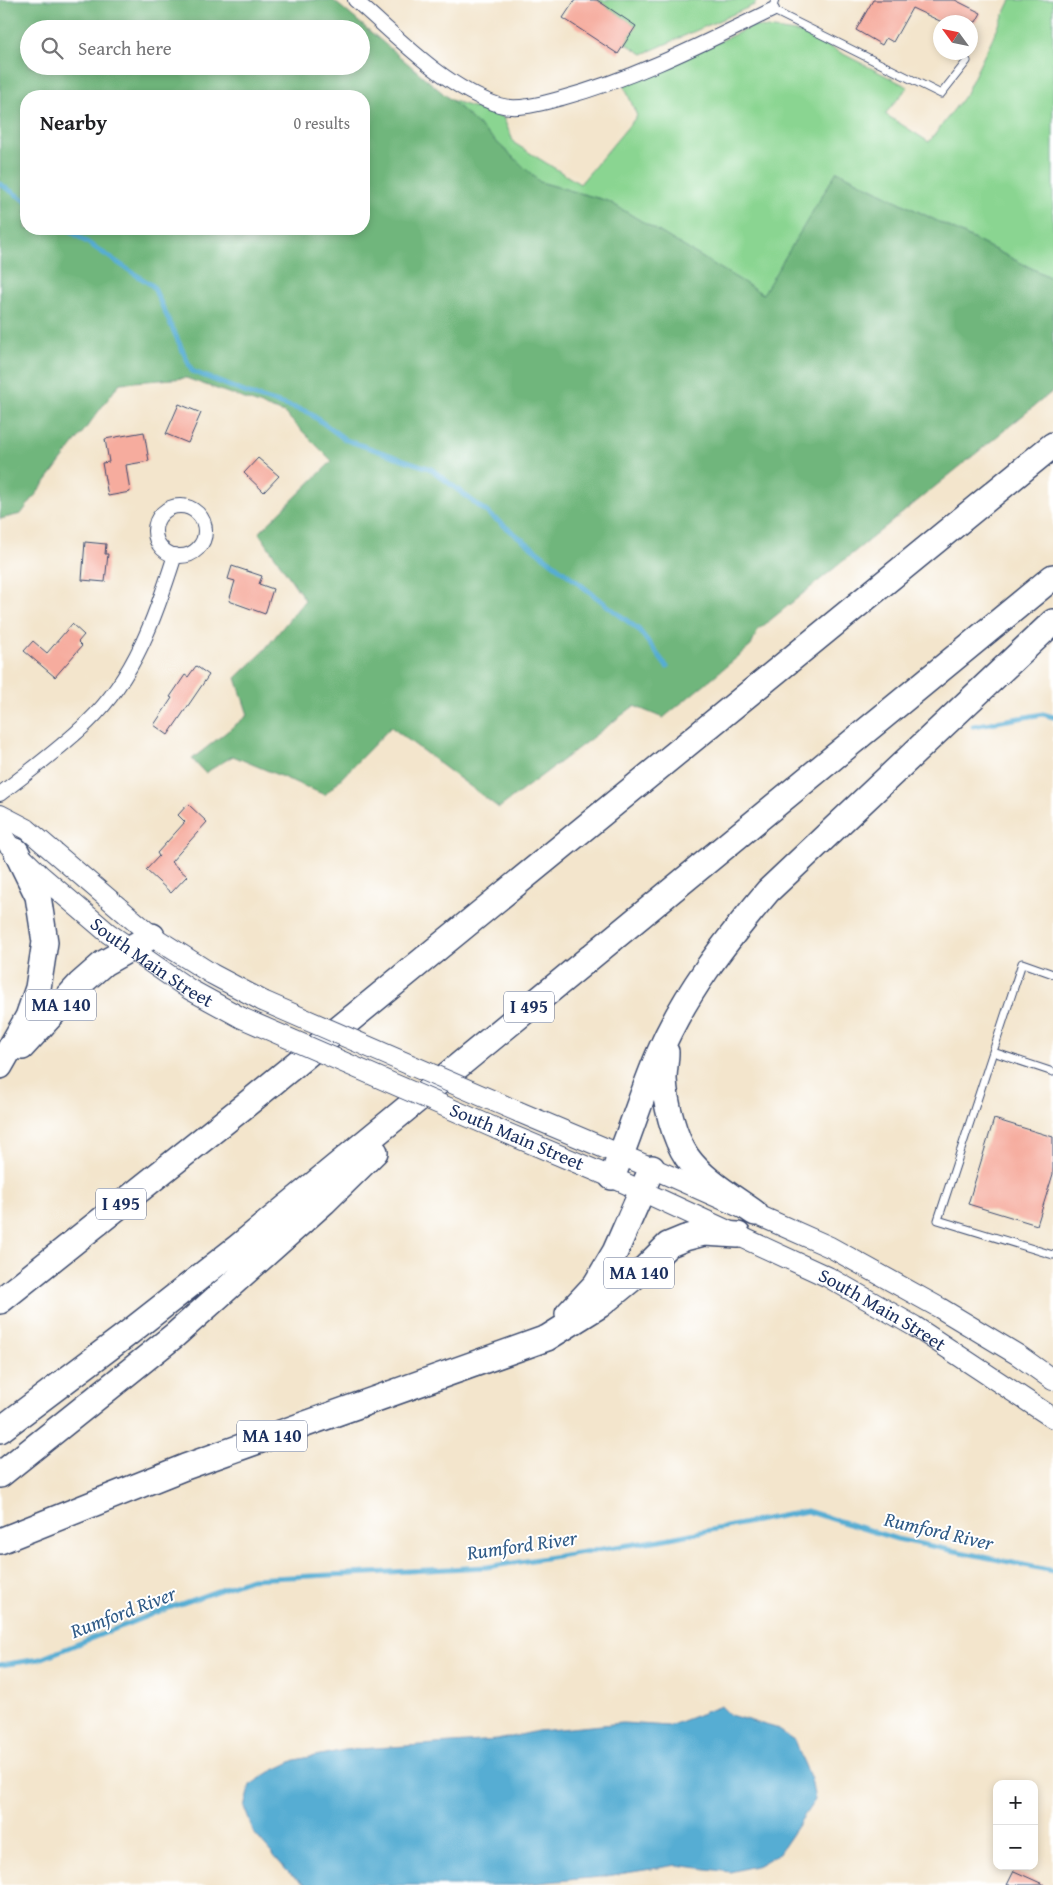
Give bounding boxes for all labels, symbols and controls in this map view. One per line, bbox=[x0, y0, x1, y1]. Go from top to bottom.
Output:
north arrow bbox=[933, 15, 978, 60]
search box bbox=[20, 20, 370, 75]
icon: search bbox=[38, 34, 66, 62]
text: Search here bbox=[78, 34, 172, 62]
text: Nearby bbox=[40, 107, 107, 138]
text: 0 results bbox=[293, 111, 350, 135]
street label: South Main Street bbox=[84, 910, 219, 1014]
road number: MA 140 bbox=[26, 990, 96, 1020]
road number: I 495 bbox=[504, 992, 554, 1022]
street label: South Main Street bbox=[445, 1095, 589, 1177]
road number: I 495 bbox=[96, 1188, 146, 1220]
road number: MA 140 bbox=[604, 1258, 674, 1288]
street label: South Main Street bbox=[814, 1261, 952, 1358]
road number: MA 140 bbox=[237, 1420, 307, 1452]
water label: Rumford River bbox=[881, 1504, 997, 1557]
water label: Rumford River bbox=[464, 1522, 580, 1567]
water label: Rumford River bbox=[65, 1578, 180, 1645]
map controls bbox=[993, 1780, 1038, 1870]
button: + bbox=[993, 1780, 1038, 1825]
button: − bbox=[993, 1825, 1038, 1870]

